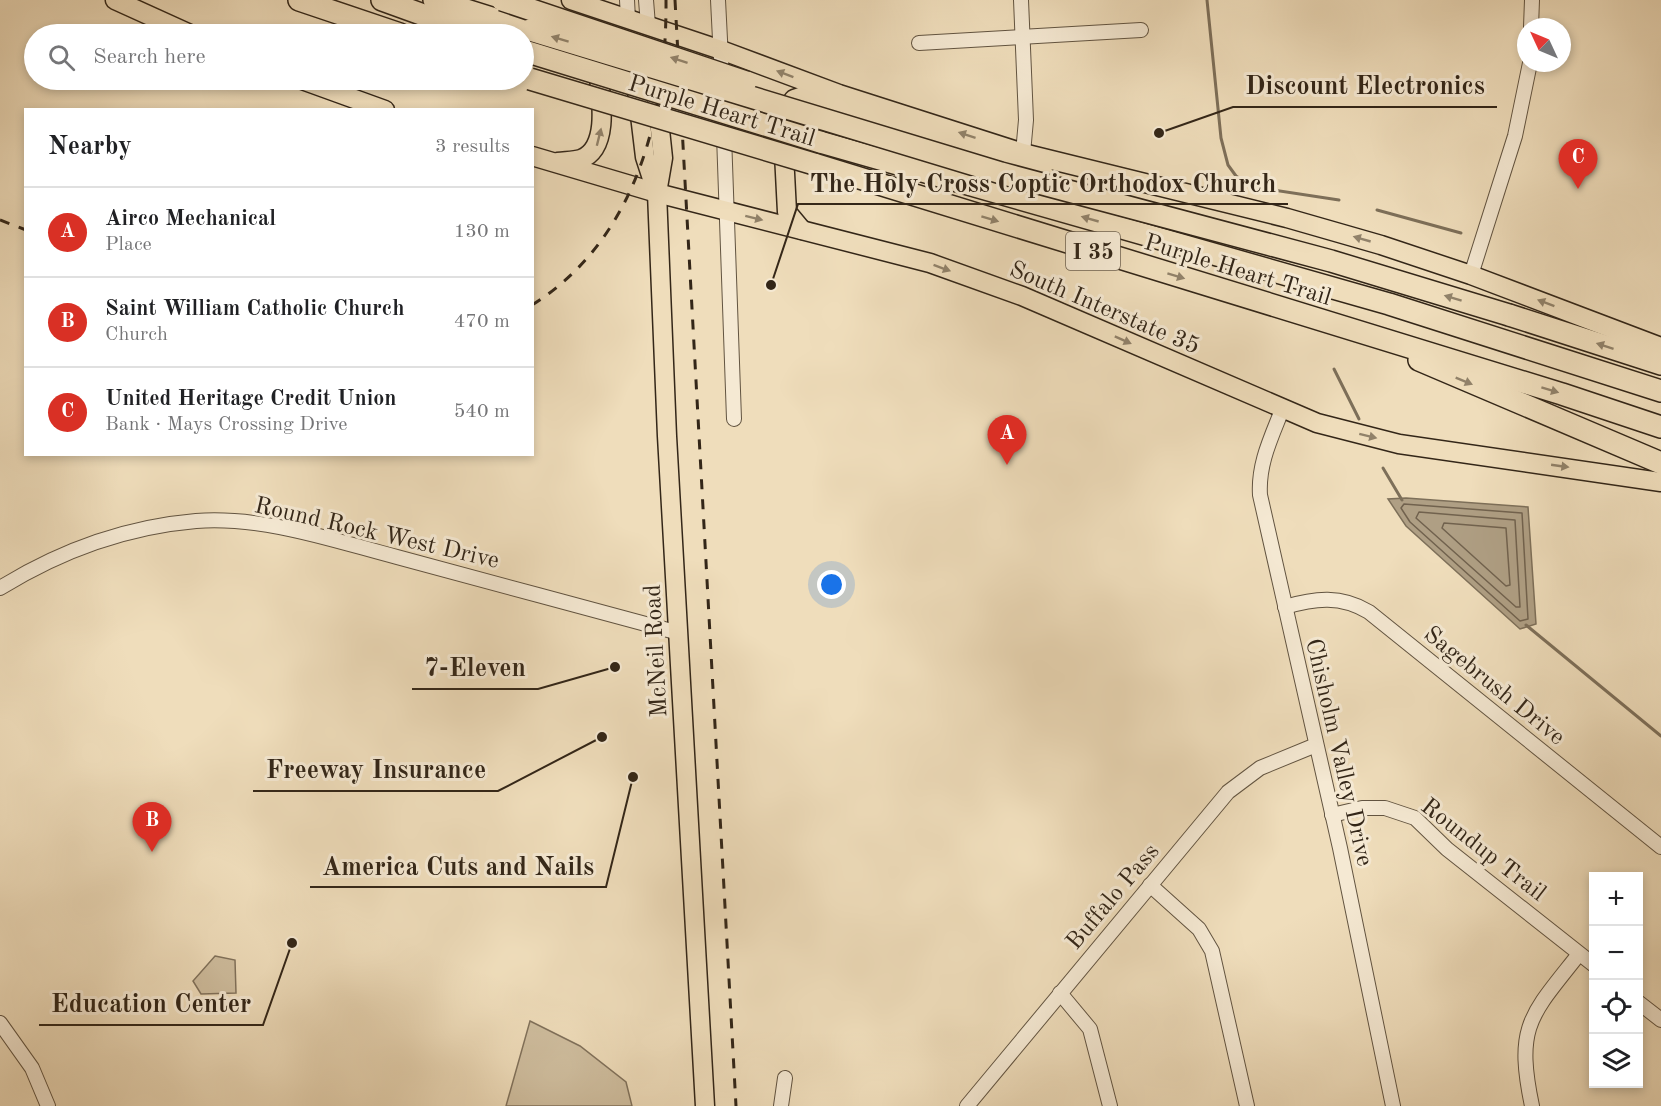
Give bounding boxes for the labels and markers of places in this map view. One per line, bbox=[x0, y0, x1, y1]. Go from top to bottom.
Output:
callout: Discount Electronics bbox=[1233, 63, 1497, 107]
pin: C bbox=[1558, 140, 1598, 189]
callout: The Holy Cross Coptic Orthodox Church bbox=[798, 160, 1288, 204]
pin: A bbox=[988, 416, 1026, 465]
callout: 7-Eleven bbox=[412, 645, 538, 689]
callout: Freeway Insurance bbox=[253, 747, 498, 791]
pin: B bbox=[132, 802, 172, 852]
callout: America Cuts and Nails bbox=[310, 843, 606, 887]
callout: Education Center bbox=[39, 981, 263, 1025]

